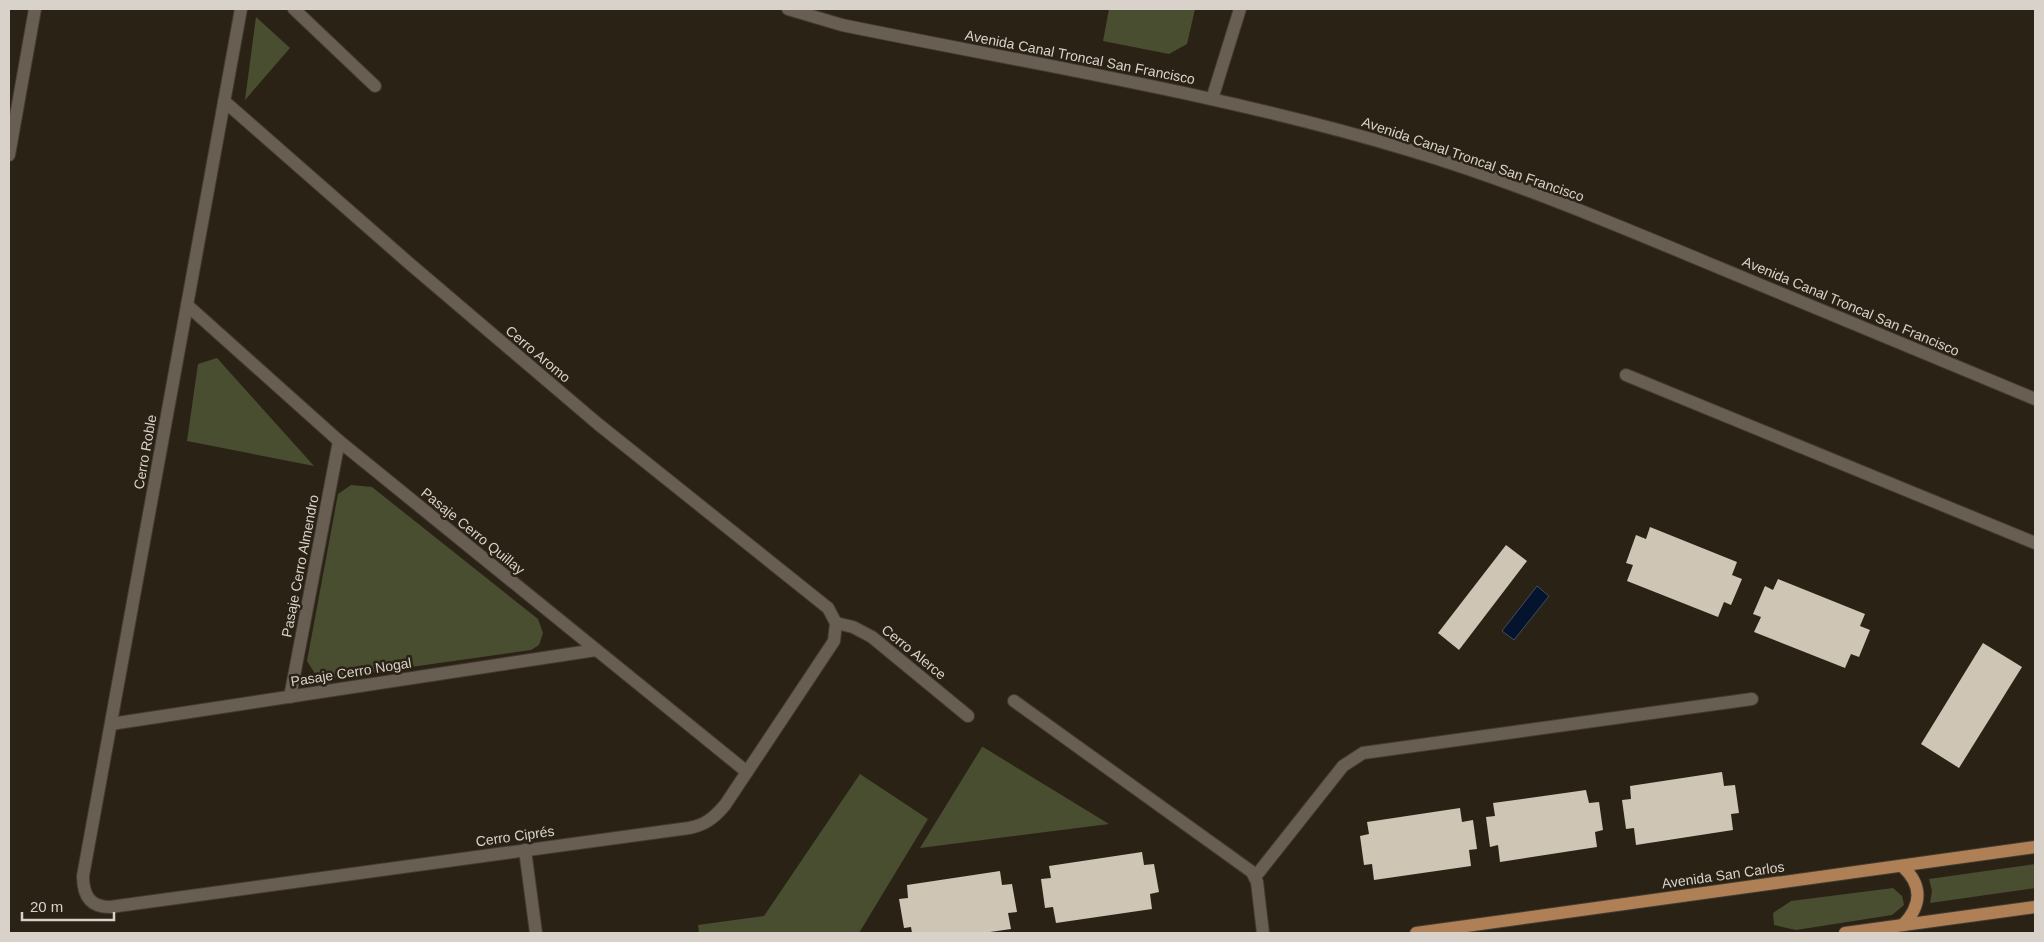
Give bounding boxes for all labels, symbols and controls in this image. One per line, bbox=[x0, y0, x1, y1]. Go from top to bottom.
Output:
street label: Avenida Canal Troncal San Francisco bbox=[964, 27, 1197, 87]
street label: Avenida Canal Troncal San Francisco bbox=[1360, 113, 1586, 205]
street label: Avenida Canal Troncal San Francisco bbox=[1740, 253, 1962, 359]
street label: Cerro Aromo bbox=[502, 322, 574, 386]
street label: Cerro Roble bbox=[131, 413, 159, 491]
street label: Pasaje Cerro Quillay bbox=[418, 484, 528, 578]
street label: Pasaje Cerro Almendro bbox=[278, 493, 322, 639]
street label: Cerro Alerce bbox=[879, 621, 949, 683]
street label: Pasaje Cerro Nogal bbox=[289, 655, 413, 689]
street label: Cerro Ciprés bbox=[475, 823, 555, 849]
street label: Avenida San Carlos bbox=[1661, 858, 1785, 892]
scale bar bbox=[22, 890, 115, 922]
text: 20 m bbox=[30, 898, 63, 915]

